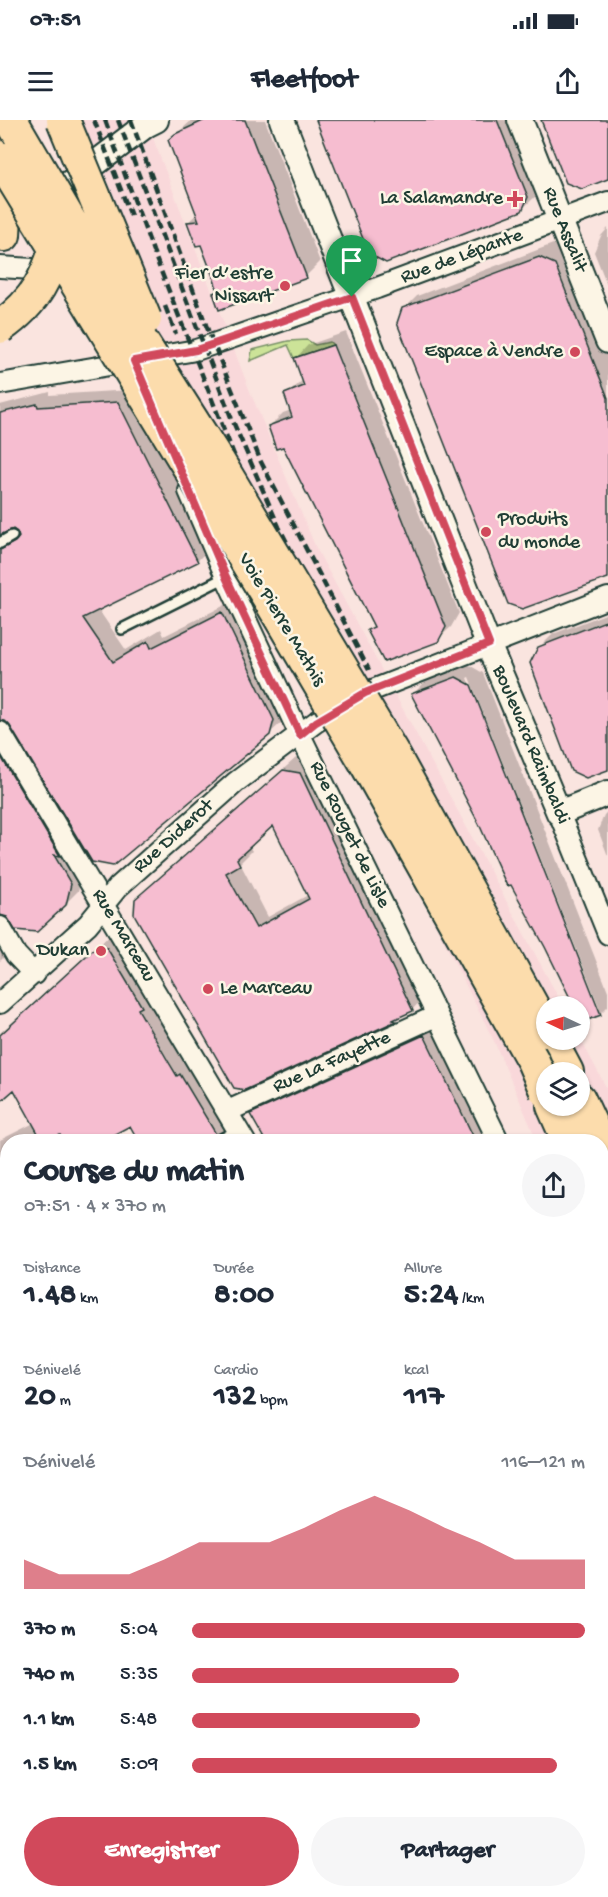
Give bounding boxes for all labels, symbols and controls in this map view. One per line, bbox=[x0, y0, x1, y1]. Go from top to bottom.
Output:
text: 07:51 bbox=[30, 8, 81, 34]
icon: menu bbox=[24, 65, 57, 98]
text: Fleetfoot bbox=[251, 65, 357, 97]
icon: share bbox=[551, 65, 584, 98]
street label: Rue Assalit bbox=[537, 184, 592, 277]
place label: La Salamandre bbox=[380, 188, 504, 211]
marker: La Salamandre bbox=[508, 192, 522, 206]
street label: Rue de Lépante bbox=[398, 224, 527, 290]
pin bbox=[326, 235, 377, 297]
icon: arrive bbox=[335, 244, 368, 277]
place label: Fier d’estre Nissart bbox=[174, 263, 275, 309]
marker: Fier d’estre Nissart bbox=[278, 279, 292, 293]
place label: Espace à Vendre bbox=[424, 341, 564, 364]
marker: Espace à Vendre bbox=[568, 345, 582, 359]
place label: Produits du monde bbox=[497, 509, 581, 555]
marker: Produits du monde bbox=[479, 525, 493, 539]
street label: Voie Pierre Mathis bbox=[232, 548, 330, 691]
street label: Boulevard Raimbaldi bbox=[486, 661, 574, 828]
street label: Rue Rouget de Lisle bbox=[304, 758, 395, 913]
street label: Rue Diderot bbox=[129, 794, 220, 879]
street label: Rue Marceau bbox=[86, 885, 160, 987]
place label: Dukan bbox=[35, 940, 89, 963]
marker: Dukan bbox=[94, 944, 108, 958]
place label: Le Marceau bbox=[220, 978, 313, 1001]
marker: Le Marceau bbox=[201, 982, 215, 996]
north arrow bbox=[536, 996, 590, 1050]
map controls bbox=[536, 996, 590, 1116]
street label: Rue La Fayette bbox=[270, 1027, 395, 1099]
button: layers bbox=[536, 1062, 590, 1116]
text: Course du matin bbox=[24, 1154, 244, 1192]
button: share bbox=[522, 1154, 585, 1217]
text: 07:51 · 4 × 370 m bbox=[24, 1196, 166, 1219]
text: Distance bbox=[24, 1260, 81, 1279]
text: Durée bbox=[214, 1260, 254, 1279]
text: Allure bbox=[404, 1260, 442, 1279]
text: 1.48 bbox=[24, 1279, 76, 1314]
text: 8:00 bbox=[214, 1279, 274, 1314]
text: 5:24 bbox=[404, 1279, 458, 1314]
text: km bbox=[76, 1290, 98, 1309]
text: /km bbox=[458, 1290, 484, 1309]
text: Dénivelé bbox=[24, 1362, 81, 1381]
text: Cardio bbox=[214, 1362, 258, 1381]
text: kcal bbox=[404, 1362, 429, 1381]
text: 20 bbox=[24, 1381, 56, 1416]
text: 132 bbox=[214, 1381, 256, 1416]
text: 117 bbox=[404, 1381, 444, 1416]
text: m bbox=[56, 1392, 71, 1411]
text: bpm bbox=[256, 1392, 288, 1411]
text: Dénivelé bbox=[24, 1452, 95, 1475]
text: 116–121 m bbox=[502, 1452, 585, 1475]
text: 370 m bbox=[24, 1619, 75, 1642]
text: 5:04 bbox=[120, 1619, 158, 1642]
text: 740 m bbox=[24, 1664, 74, 1687]
text: 5:35 bbox=[120, 1664, 158, 1687]
text: 1.1 km bbox=[24, 1709, 74, 1732]
text: 5:48 bbox=[120, 1709, 157, 1732]
text: 1.5 km bbox=[24, 1754, 77, 1777]
text: 5:09 bbox=[120, 1754, 158, 1777]
button: Enregistrer bbox=[24, 1817, 299, 1886]
button: Partager bbox=[311, 1817, 585, 1886]

